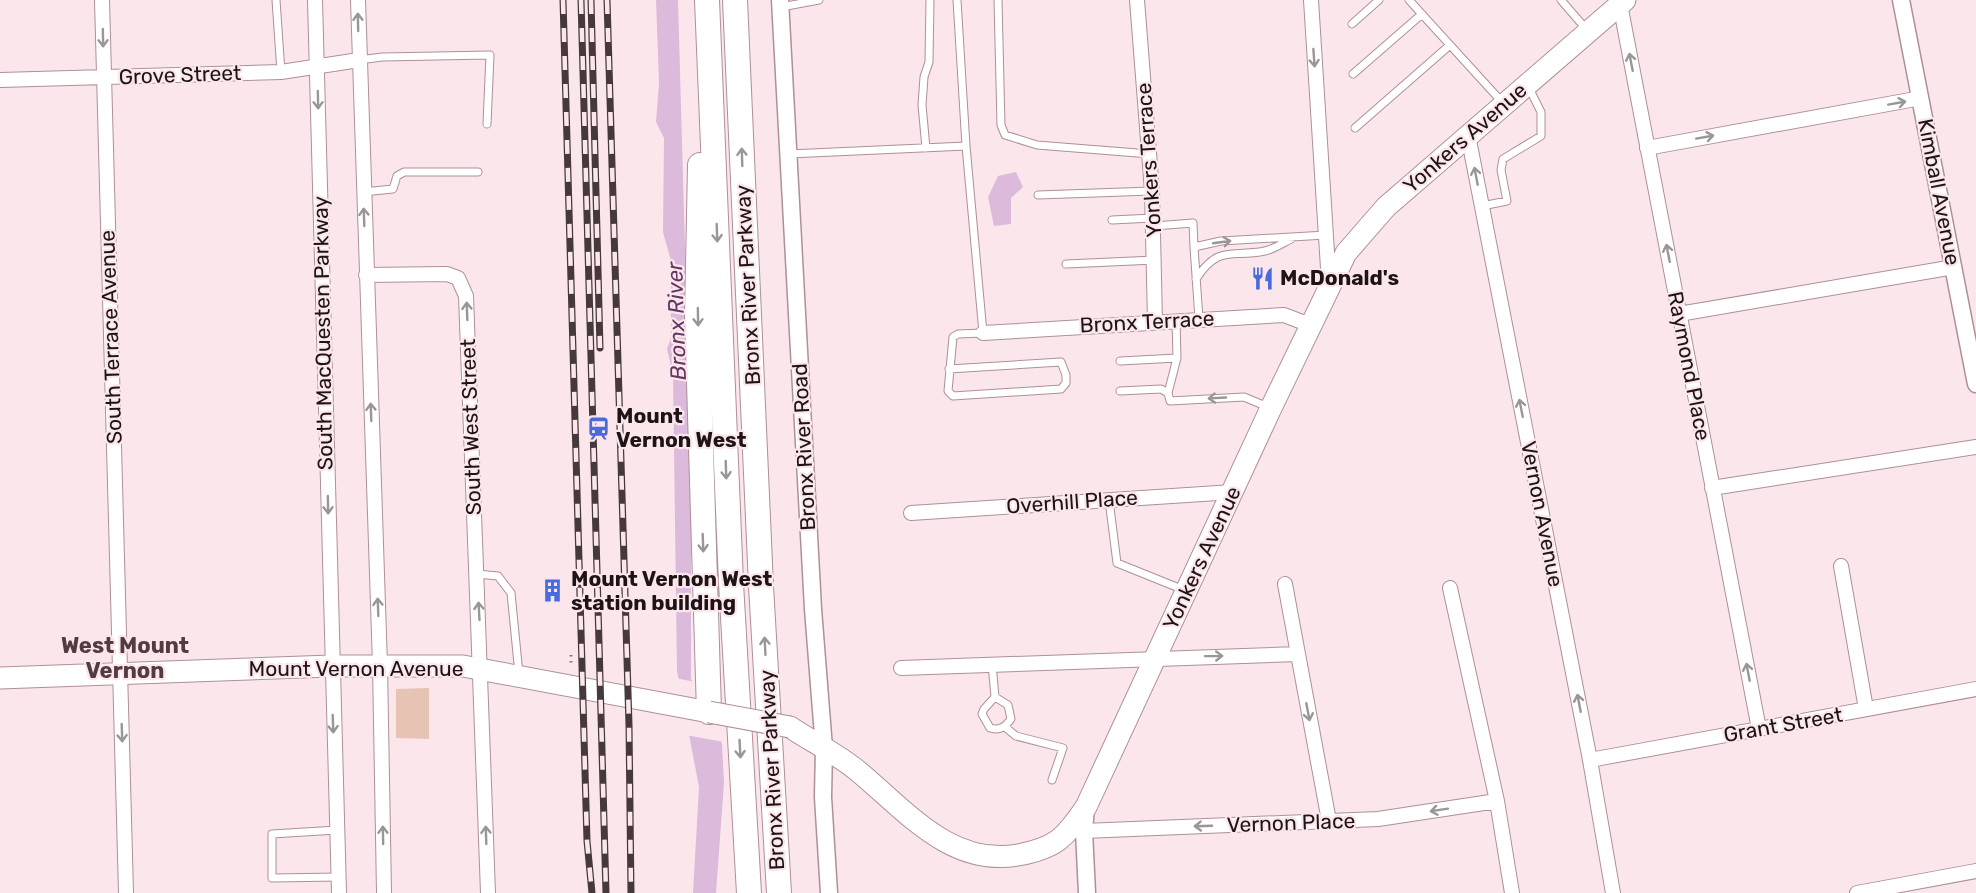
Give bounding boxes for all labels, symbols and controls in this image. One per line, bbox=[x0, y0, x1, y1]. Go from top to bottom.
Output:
one-way arrow bbox=[352, 13, 364, 33]
one-way arrow bbox=[97, 28, 109, 48]
one-way arrow bbox=[1309, 48, 1320, 68]
one-way arrow bbox=[1625, 52, 1636, 72]
street label: Grove Street bbox=[118, 60, 242, 89]
street label: Yonkers Avenue bbox=[1398, 77, 1532, 198]
street label: Yonkers Terrace bbox=[1131, 82, 1166, 238]
one-way arrow bbox=[312, 90, 324, 110]
one-way arrow bbox=[1887, 97, 1906, 108]
street label: Kimball Avenue bbox=[1913, 116, 1966, 267]
one-way arrow bbox=[1695, 131, 1714, 142]
one-way arrow bbox=[736, 148, 748, 168]
one-way arrow bbox=[1470, 166, 1481, 186]
street label: Bronx River Parkway bbox=[730, 184, 765, 386]
street label: South MacQuesten Parkway bbox=[308, 195, 337, 470]
one-way arrow bbox=[359, 208, 370, 228]
one-way arrow bbox=[711, 223, 722, 243]
street label: South Terrace Avenue bbox=[94, 230, 127, 444]
one-way arrow bbox=[1212, 236, 1232, 247]
one-way arrow bbox=[1662, 244, 1673, 264]
water label: Bronx River bbox=[661, 260, 692, 381]
restaurant icon: McDonald's bbox=[1249, 265, 1275, 291]
place label: McDonald's bbox=[1280, 265, 1399, 290]
street label: Raymond Place bbox=[1663, 289, 1716, 443]
one-way arrow bbox=[461, 302, 473, 322]
street label: Bronx Terrace bbox=[1079, 305, 1215, 338]
one-way arrow bbox=[692, 307, 703, 327]
street label: South West Street bbox=[455, 338, 486, 516]
street label: Bronx River Road bbox=[787, 363, 820, 531]
one-way arrow bbox=[1208, 393, 1228, 404]
one-way arrow bbox=[1515, 399, 1526, 419]
one-way arrow bbox=[365, 402, 376, 422]
place label: Mount Vernon West bbox=[616, 403, 747, 452]
station icon: Mount Vernon West bbox=[585, 415, 611, 441]
street label: Vernon Avenue bbox=[1516, 439, 1569, 589]
one-way arrow bbox=[721, 460, 732, 480]
street label: Yonkers Avenue bbox=[1157, 482, 1246, 634]
street label: Overhill Place bbox=[1005, 484, 1139, 519]
one-way arrow bbox=[322, 495, 333, 515]
one-way arrow bbox=[697, 532, 709, 552]
place label: Mount Vernon West station building bbox=[571, 566, 772, 615]
building icon: Mount Vernon West station building bbox=[540, 578, 566, 604]
one-way arrow bbox=[372, 597, 383, 617]
one-way arrow bbox=[473, 602, 484, 622]
district label: West Mount Vernon bbox=[61, 632, 189, 684]
one-way arrow bbox=[759, 636, 770, 656]
one-way arrow bbox=[1203, 650, 1223, 662]
street label: Mount Vernon Avenue bbox=[249, 656, 463, 681]
one-way arrow bbox=[1742, 662, 1753, 682]
street label: Bronx River Parkway bbox=[754, 669, 789, 871]
one-way arrow bbox=[1573, 693, 1584, 713]
one-way arrow bbox=[1303, 701, 1314, 721]
street label: Grant Street bbox=[1721, 702, 1844, 747]
one-way arrow bbox=[328, 714, 339, 734]
one-way arrow bbox=[116, 722, 128, 742]
one-way arrow bbox=[735, 738, 746, 758]
one-way arrow bbox=[1429, 804, 1449, 815]
street label: Vernon Place bbox=[1226, 808, 1356, 837]
one-way arrow bbox=[1193, 821, 1213, 832]
one-way arrow bbox=[377, 825, 389, 845]
one-way arrow bbox=[480, 825, 492, 845]

